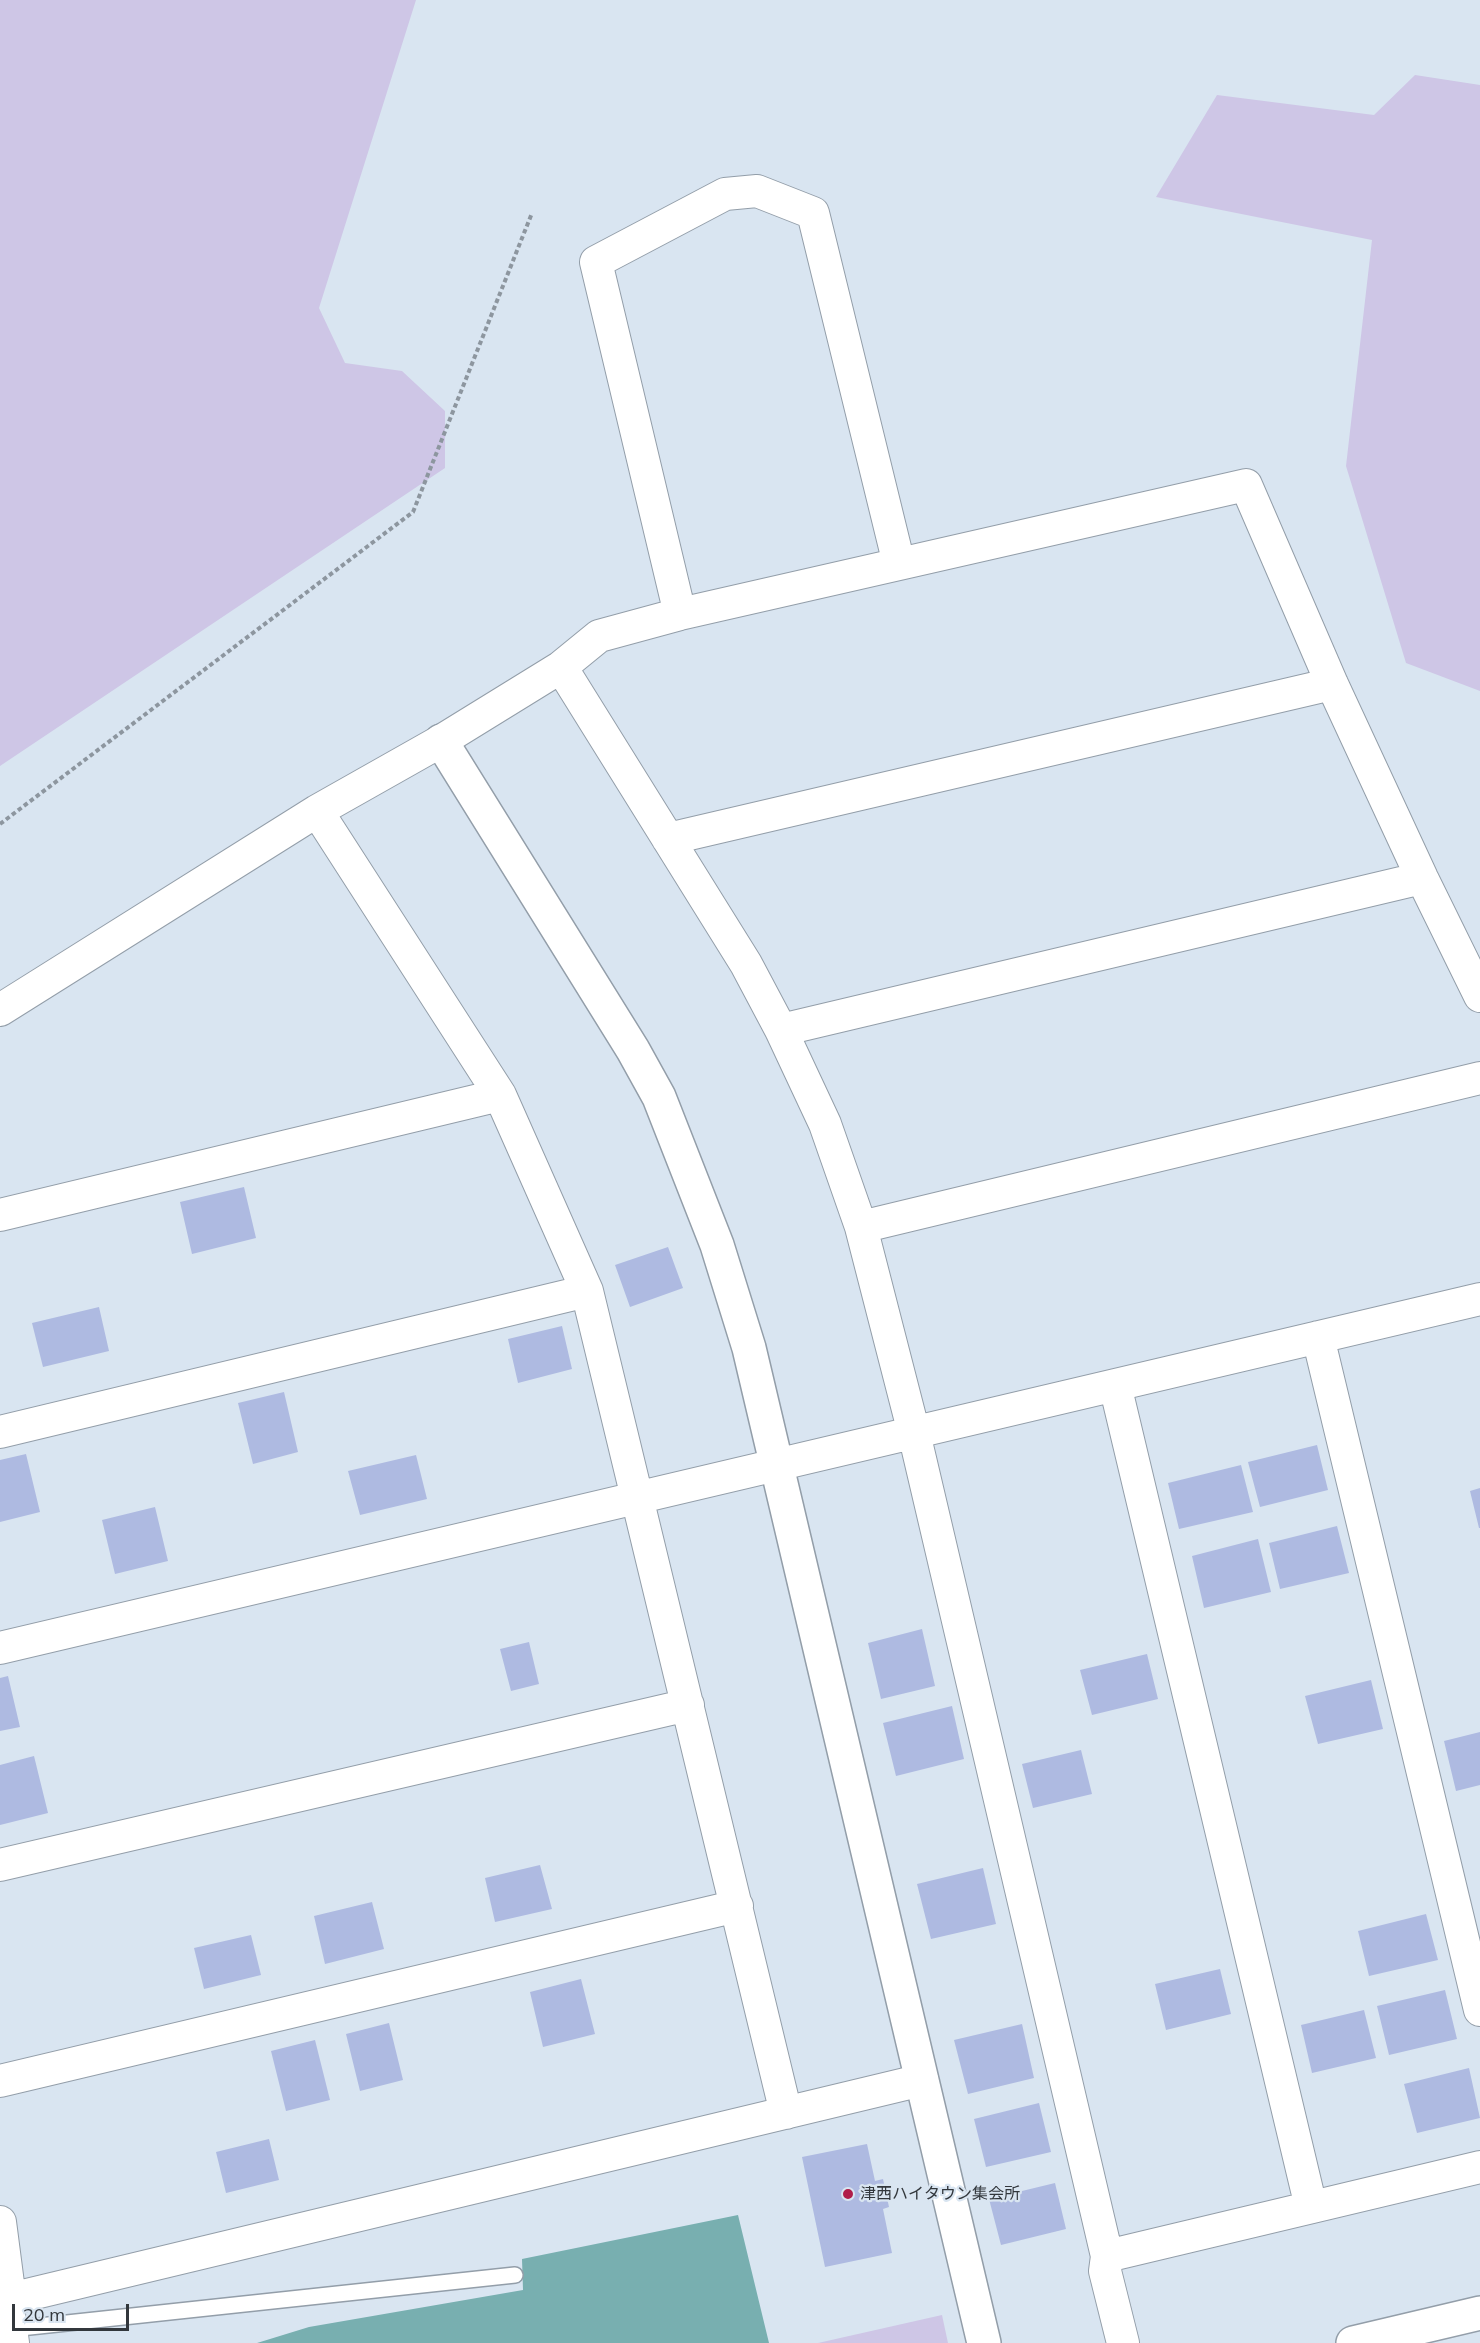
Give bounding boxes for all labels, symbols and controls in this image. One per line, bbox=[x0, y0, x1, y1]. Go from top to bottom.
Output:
place label: 津西ハイタウン集会所 bbox=[860, 2184, 1020, 2204]
marker: 津西ハイタウン集会所 bbox=[841, 2187, 855, 2201]
scale bar bbox=[15, 2292, 132, 2330]
text: 20 m bbox=[23, 2303, 65, 2326]

